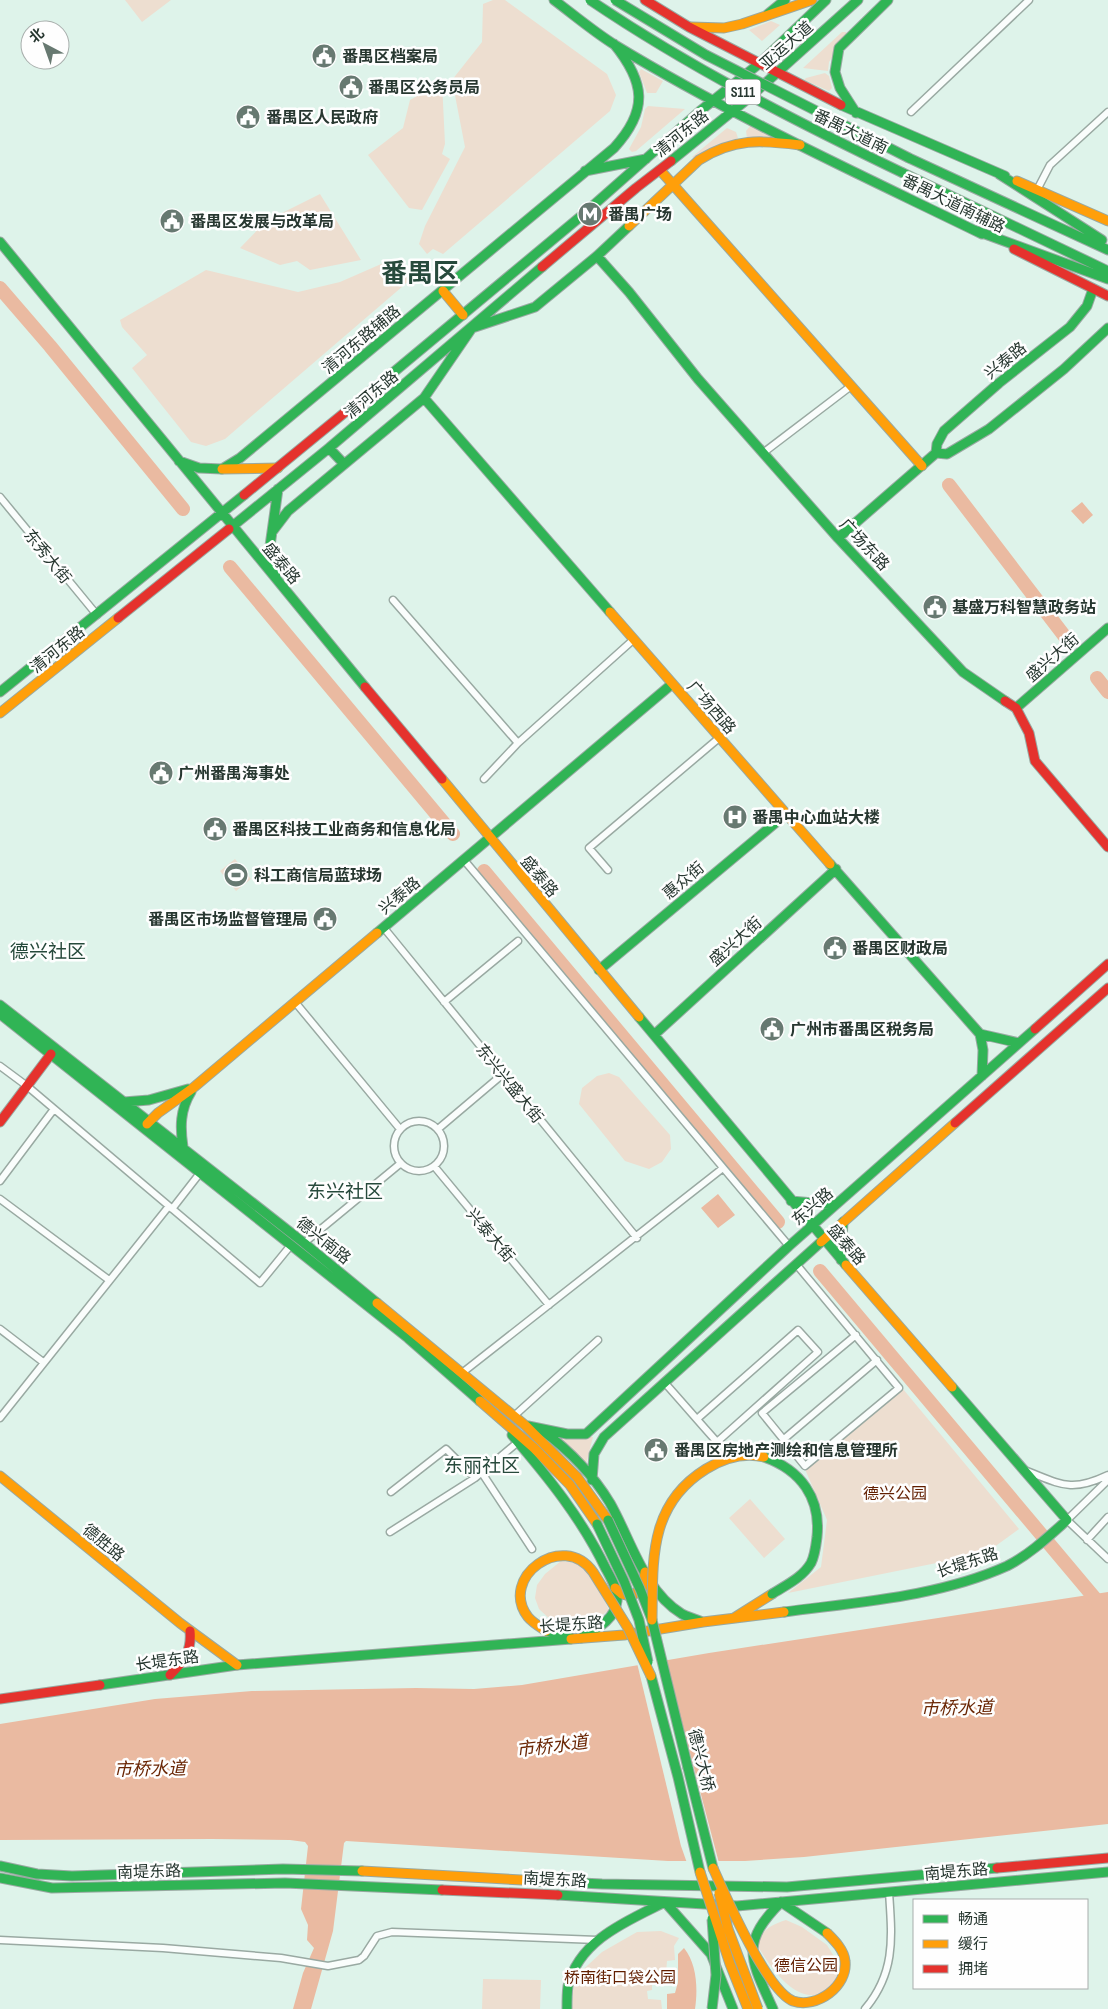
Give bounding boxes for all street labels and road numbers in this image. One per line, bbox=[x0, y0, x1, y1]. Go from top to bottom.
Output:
street label: 亚运大道 bbox=[757, 18, 817, 74]
road number: S111 bbox=[726, 80, 760, 104]
street label: 番禺大道南 bbox=[810, 106, 890, 158]
street label: 清河东路 bbox=[651, 107, 713, 162]
street label: 番禺大道南辅路 bbox=[899, 171, 1008, 237]
street label: 清河东路辅路 bbox=[319, 302, 405, 378]
street label: 兴泰路 bbox=[981, 339, 1031, 384]
street label: 清河东路 bbox=[341, 367, 403, 423]
street label: 广场东路 bbox=[835, 515, 893, 575]
street label: 东秀大街 bbox=[19, 526, 74, 588]
street label: 盛泰路 bbox=[258, 539, 304, 588]
street label: 清河东路 bbox=[27, 623, 89, 678]
street label: 盛兴大街 bbox=[1023, 630, 1083, 686]
street label: 广场西路 bbox=[683, 678, 739, 738]
street label: 盛泰路 bbox=[516, 852, 562, 901]
street label: 惠众街 bbox=[659, 858, 708, 904]
street label: 兴泰路 bbox=[375, 873, 424, 919]
street label: 盛兴大街 bbox=[706, 914, 766, 971]
street label: 东兴兴盛大街 bbox=[471, 1041, 546, 1127]
street label: 东兴路 bbox=[789, 1184, 837, 1230]
street label: 兴泰大街 bbox=[462, 1205, 518, 1267]
street label: 德兴南路 bbox=[292, 1214, 354, 1269]
street label: 盛泰路 bbox=[823, 1221, 869, 1269]
street label: 德胜路 bbox=[78, 1521, 128, 1566]
street label: 长堤东路 bbox=[934, 1545, 1001, 1582]
street label: 长堤东路 bbox=[539, 1614, 604, 1637]
street label: 长堤东路 bbox=[134, 1648, 200, 1675]
street label: 德兴大桥 bbox=[684, 1727, 718, 1794]
street label: 南堤东路 bbox=[923, 1860, 989, 1885]
street label: 南堤东路 bbox=[117, 1862, 181, 1883]
street label: 南堤东路 bbox=[522, 1869, 587, 1892]

